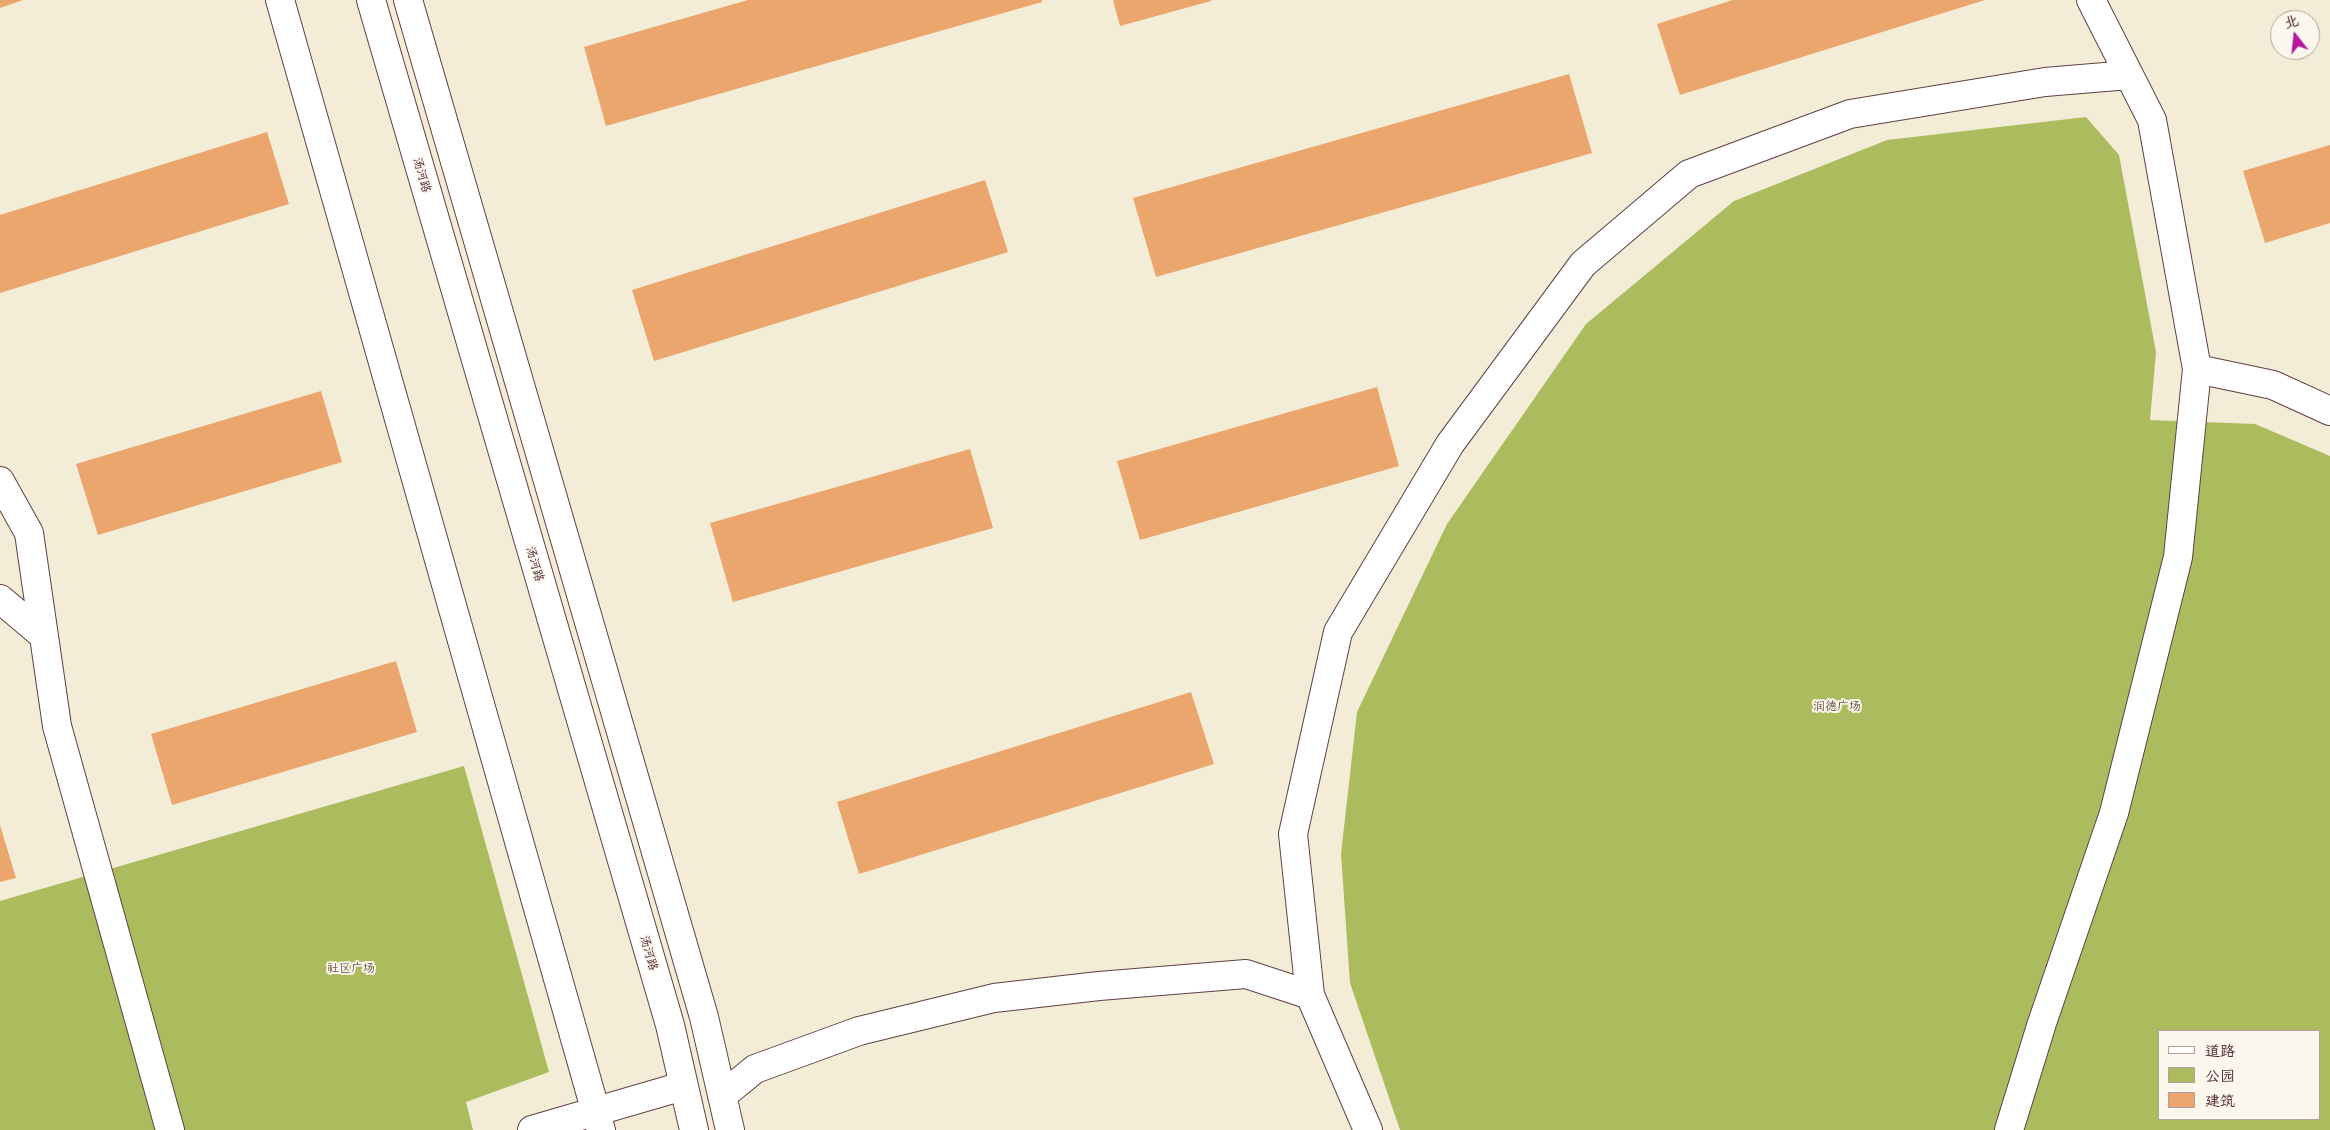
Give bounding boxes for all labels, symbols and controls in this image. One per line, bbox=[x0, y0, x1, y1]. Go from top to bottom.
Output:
north arrow bbox=[2270, 10, 2320, 60]
text: 北 bbox=[2282, 10, 2300, 32]
street label: 汤河路 bbox=[410, 156, 434, 194]
street label: 汤河路 bbox=[523, 545, 547, 583]
park label: 润德广场 bbox=[1813, 699, 1861, 713]
street label: 汤河路 bbox=[637, 934, 661, 972]
park label: 社区广场 bbox=[327, 961, 375, 975]
legend bbox=[2158, 1030, 2320, 1120]
text: 道路 bbox=[2205, 1040, 2235, 1060]
text: 公园 bbox=[2205, 1065, 2235, 1085]
text: 建筑 bbox=[2205, 1090, 2235, 1110]

